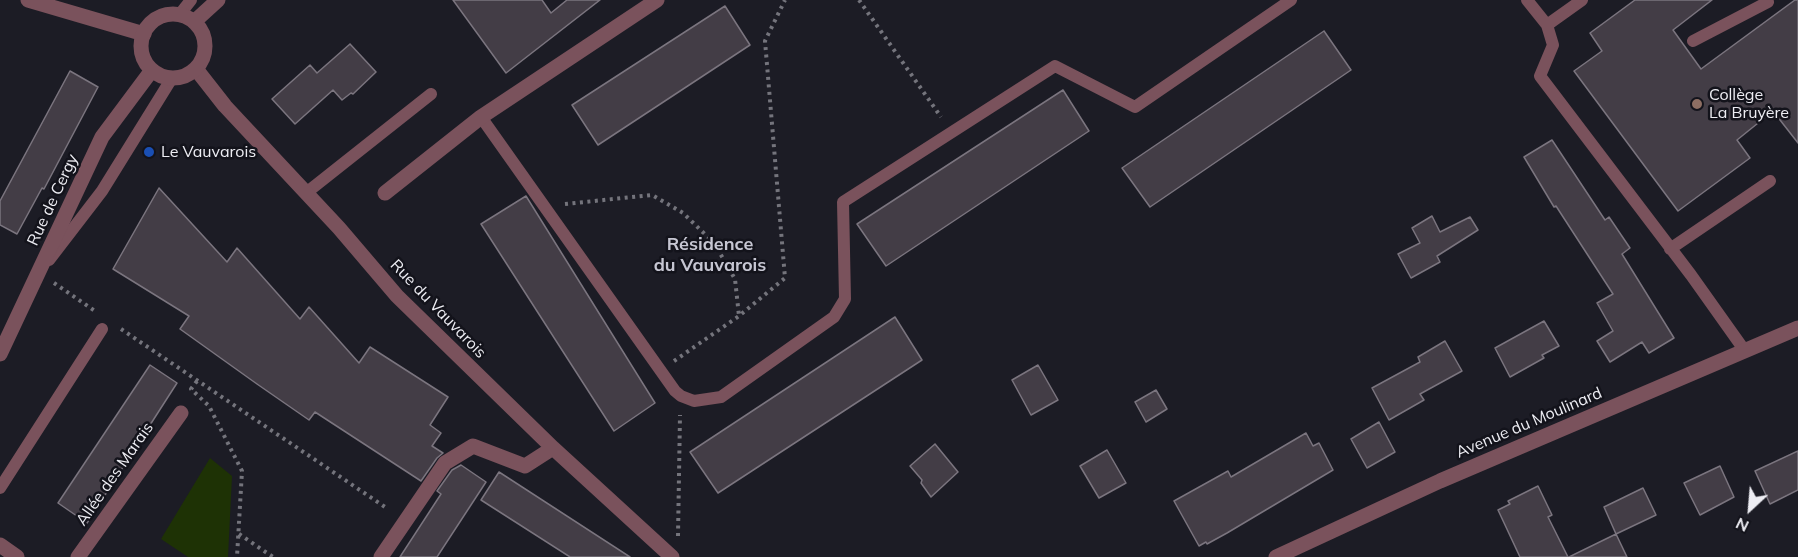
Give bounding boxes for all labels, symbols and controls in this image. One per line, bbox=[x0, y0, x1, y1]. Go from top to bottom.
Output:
place label: Collège La Bruyère bbox=[1709, 85, 1789, 123]
marker: Collège La Bruyère bbox=[1690, 97, 1704, 111]
place label: Le Vauvarois bbox=[161, 142, 256, 162]
marker: Le Vauvarois bbox=[142, 145, 156, 159]
street label: Rue de Cergy bbox=[23, 151, 83, 249]
district label: Résidence du Vauvarois bbox=[654, 234, 766, 276]
street label: Rue du Vauvarois bbox=[386, 256, 490, 362]
street label: Avenue du Moulinard bbox=[1453, 384, 1605, 462]
street label: Allée des Marais bbox=[72, 419, 158, 529]
north arrow bbox=[1720, 479, 1780, 539]
text: N bbox=[1732, 514, 1752, 537]

